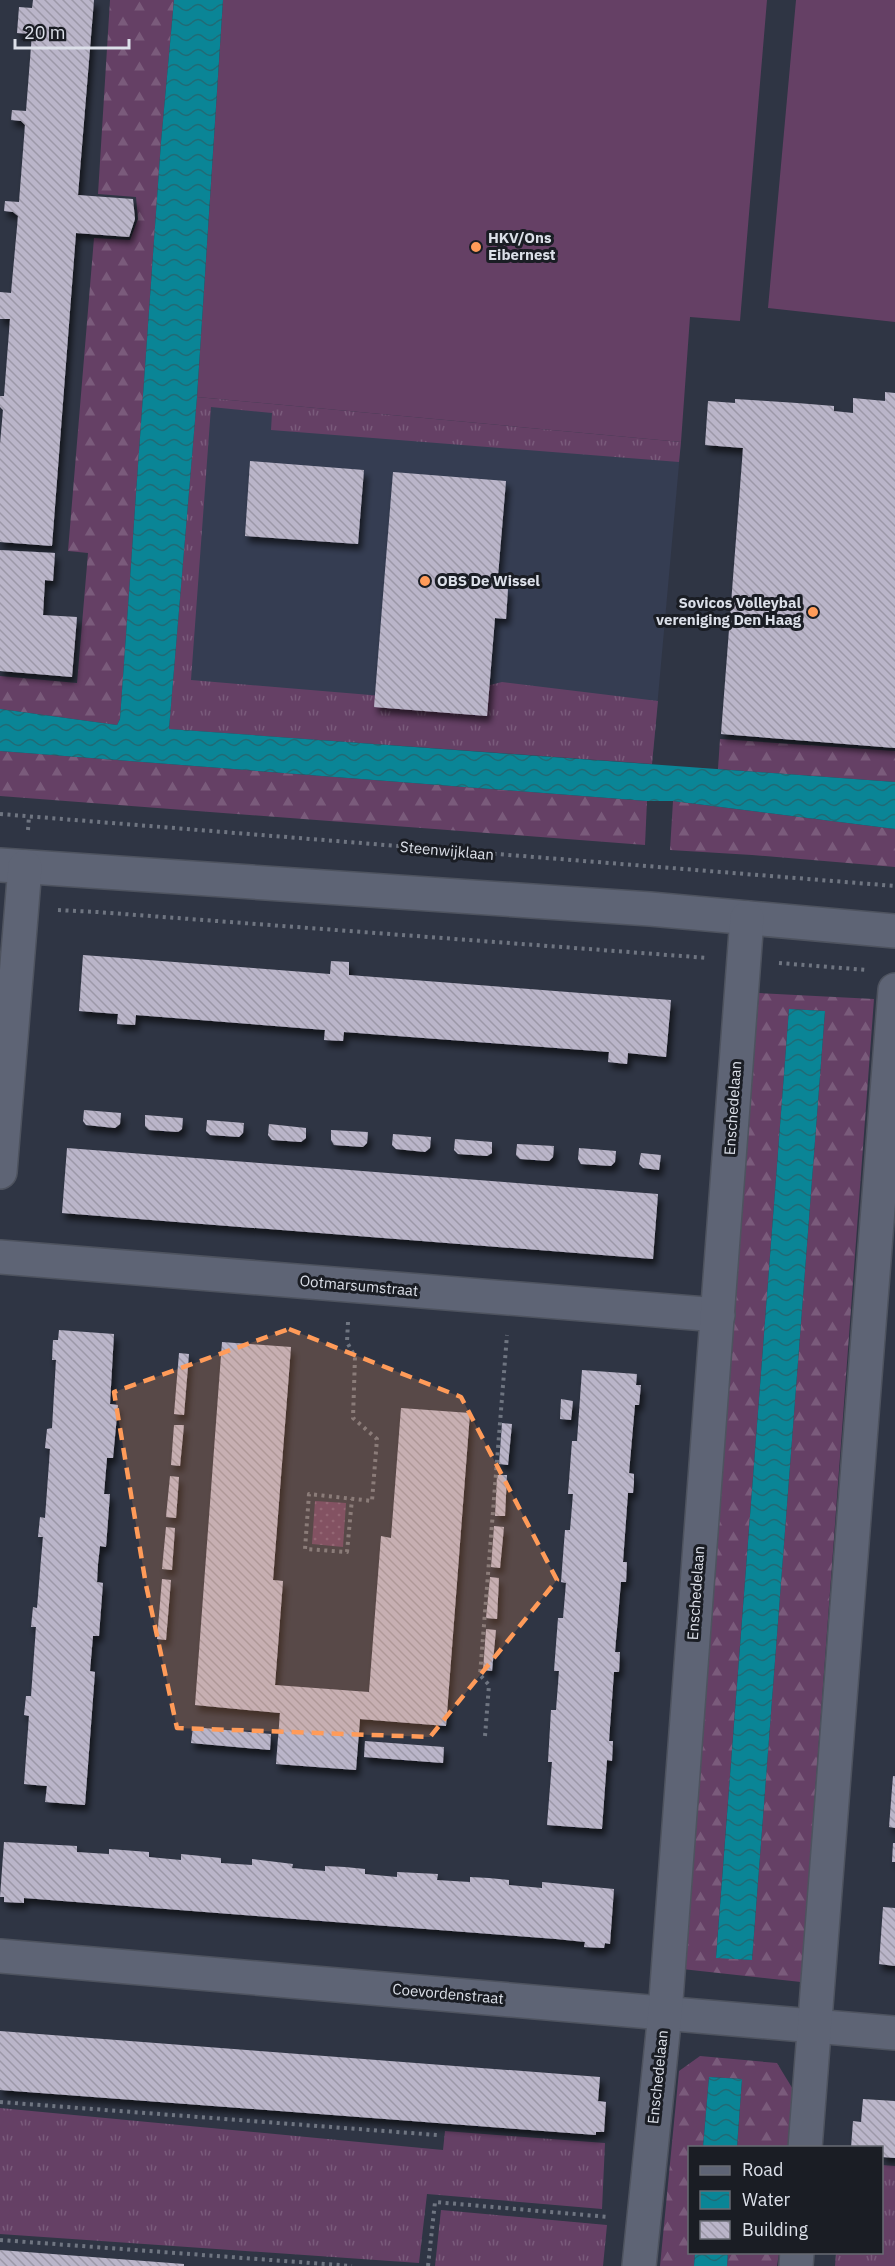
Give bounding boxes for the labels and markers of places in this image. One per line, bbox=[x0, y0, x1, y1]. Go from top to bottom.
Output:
place label: HKV/Ons Eibernest bbox=[488, 228, 556, 264]
marker: HKV/Ons Eibernest bbox=[469, 240, 483, 254]
place label: OBS De Wissel bbox=[437, 571, 540, 590]
marker: OBS De Wissel bbox=[418, 574, 432, 588]
place label: Sovicos Volleybal vereniging Den Haag bbox=[656, 593, 802, 629]
marker: Sovicos Volleybal vereniging Den Haag bbox=[806, 605, 820, 619]

